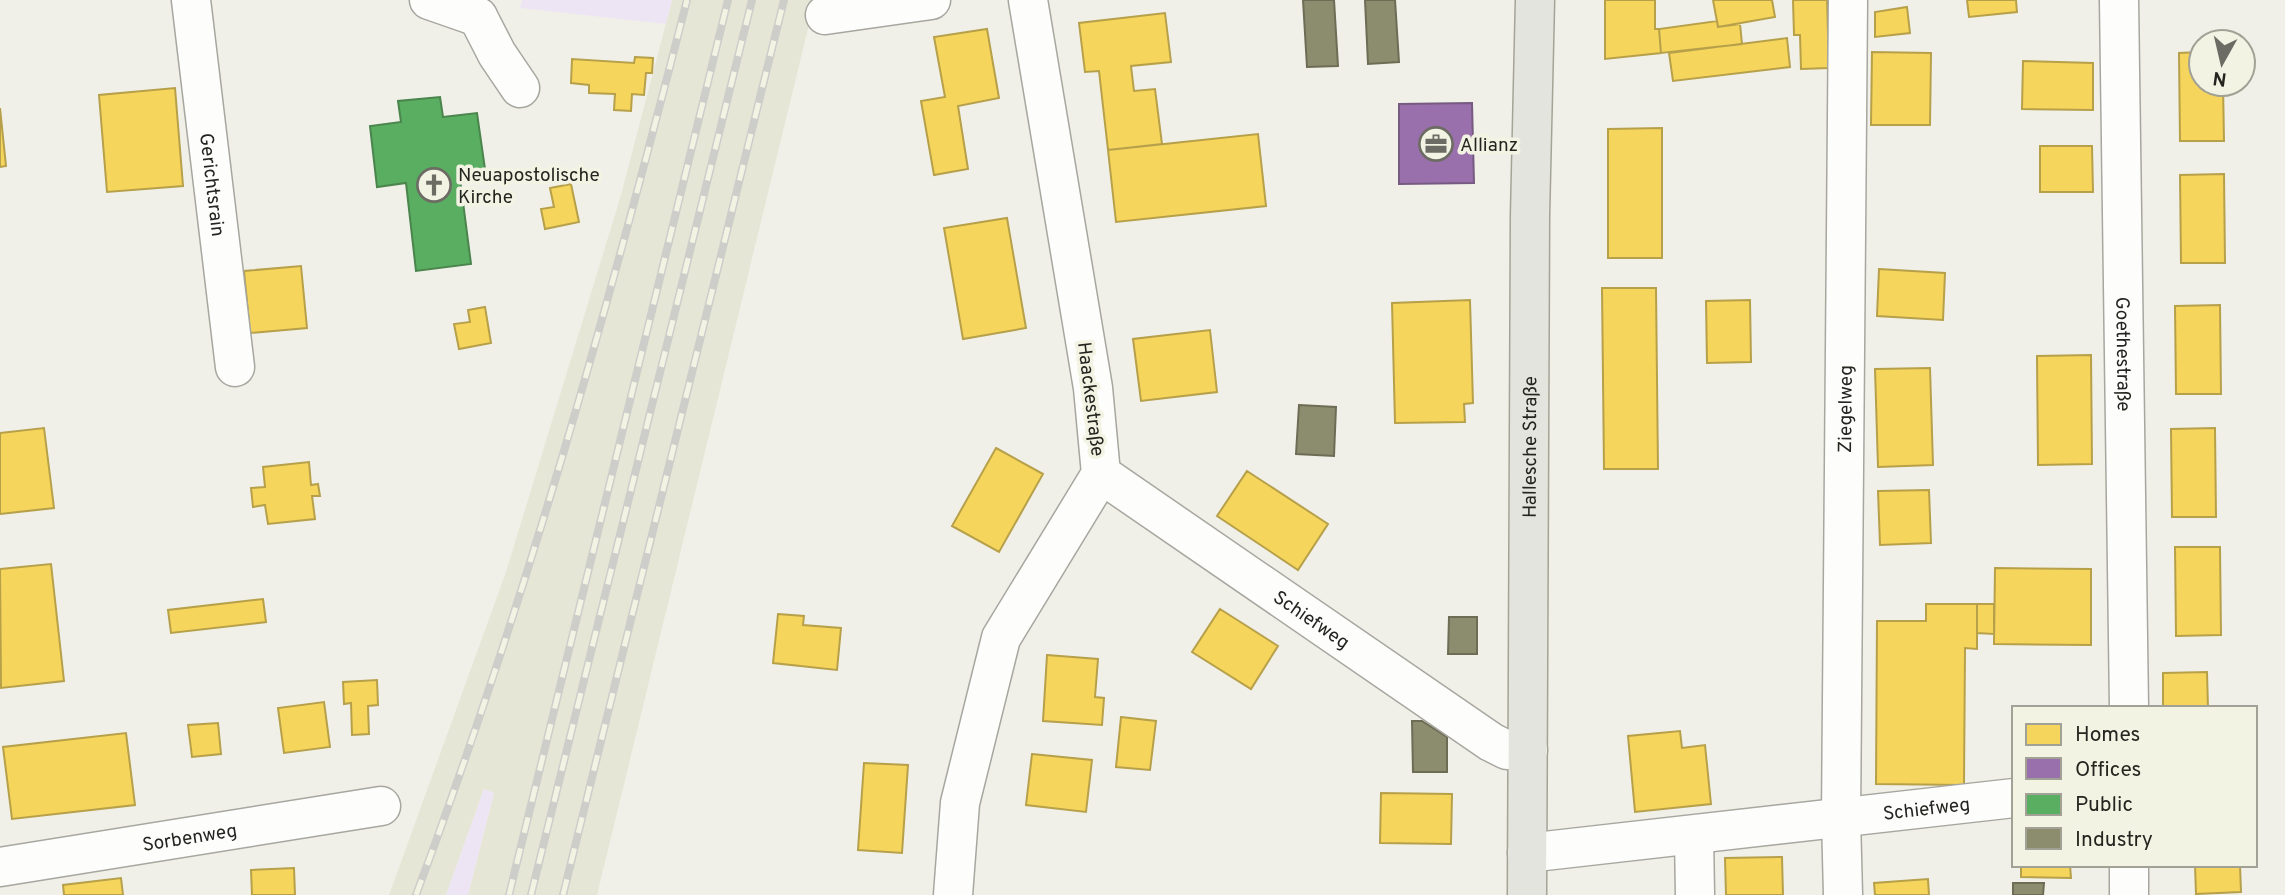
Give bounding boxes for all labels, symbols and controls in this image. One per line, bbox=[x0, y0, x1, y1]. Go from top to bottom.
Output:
north arrow bbox=[2187, 28, 2257, 98]
text: N bbox=[2211, 65, 2228, 91]
office icon: Allianz bbox=[1417, 125, 1455, 163]
street label: Gerichtsrain bbox=[193, 132, 229, 238]
place label: Allianz bbox=[1460, 134, 1518, 158]
place label: Neuapostolische Kirche bbox=[458, 164, 600, 210]
church icon: Neuapostolische Kirche bbox=[415, 166, 453, 204]
street label: Goethestraße bbox=[2109, 296, 2135, 412]
street label: Haackestraße bbox=[1071, 341, 1109, 458]
street label: Ziegelweg bbox=[1834, 365, 1859, 453]
street label: Hallesche Straße bbox=[1519, 376, 1543, 518]
street label: Schiefweg bbox=[1268, 586, 1354, 655]
legend bbox=[2012, 706, 2257, 867]
text: Homes bbox=[2075, 722, 2140, 749]
text: Offices bbox=[2075, 757, 2141, 784]
text: Public bbox=[2075, 792, 2133, 819]
street label: Schiefweg bbox=[1882, 793, 1971, 827]
street label: Sorbenweg bbox=[141, 819, 239, 858]
text: Industry bbox=[2075, 827, 2153, 854]

